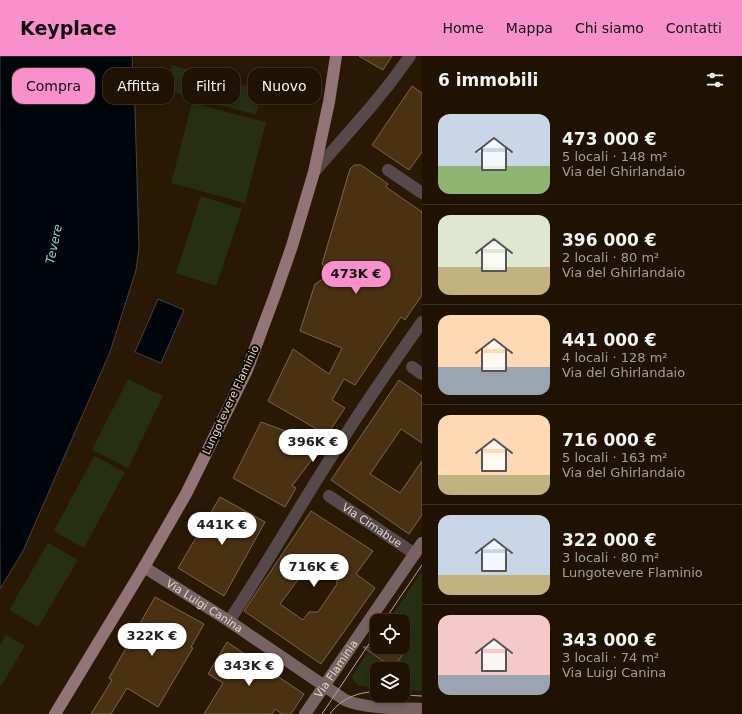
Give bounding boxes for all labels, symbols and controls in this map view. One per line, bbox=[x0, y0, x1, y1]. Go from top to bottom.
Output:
text: Keyplace bbox=[20, 17, 117, 39]
text: Home bbox=[443, 20, 484, 36]
text: Mappa bbox=[506, 20, 553, 36]
text: Chi siamo bbox=[575, 20, 644, 36]
text: Contatti bbox=[666, 20, 722, 36]
chip: Compra bbox=[12, 68, 95, 104]
chip: Affitta bbox=[103, 68, 174, 104]
chip: Filtri bbox=[182, 68, 240, 104]
chip: Nuovo bbox=[248, 68, 321, 104]
icon: filters bbox=[704, 69, 726, 91]
text: 6 immobili bbox=[438, 70, 538, 90]
text: 473 000 € bbox=[562, 129, 657, 149]
icon: home bbox=[470, 130, 518, 178]
text: 5 locali · 148 m² bbox=[562, 149, 668, 164]
text: Via del Ghirlandaio bbox=[562, 164, 685, 179]
water label: Tevere bbox=[43, 223, 65, 265]
text: 396 000 € bbox=[562, 230, 657, 250]
icon: home bbox=[470, 231, 518, 279]
text: 2 locali · 80 m² bbox=[562, 250, 659, 265]
pin: 473K € bbox=[323, 261, 389, 295]
text: Via del Ghirlandaio bbox=[562, 265, 685, 280]
text: 473K € bbox=[331, 266, 381, 281]
text: 441 000 € bbox=[562, 330, 657, 350]
icon: home bbox=[470, 331, 518, 379]
street label: Lungotevere Flaminio bbox=[200, 343, 262, 457]
text: 4 locali · 128 m² bbox=[562, 350, 668, 365]
text: Via del Ghirlandaio bbox=[562, 365, 685, 380]
pin: 396K € bbox=[280, 429, 346, 463]
text: 716 000 € bbox=[562, 430, 657, 450]
icon: home bbox=[470, 431, 518, 479]
text: 396K € bbox=[288, 434, 338, 449]
text: 5 locali · 163 m² bbox=[562, 450, 668, 465]
text: Via del Ghirlandaio bbox=[562, 465, 685, 480]
street label: Via Cimabue bbox=[340, 500, 405, 550]
pin: 441K € bbox=[189, 512, 255, 546]
text: 441K € bbox=[197, 517, 247, 532]
text: 322 000 € bbox=[562, 530, 657, 550]
icon: home bbox=[470, 531, 518, 579]
text: 3 locali · 80 m² bbox=[562, 550, 659, 565]
pin: 716K € bbox=[281, 554, 347, 588]
text: 716K € bbox=[289, 559, 339, 574]
text: Lungotevere Flaminio bbox=[562, 565, 703, 580]
street label: Via Luigi Canina bbox=[164, 576, 245, 635]
map controls bbox=[370, 614, 410, 702]
button: locate bbox=[370, 614, 410, 654]
pin: 322K € bbox=[119, 623, 185, 657]
text: 322K € bbox=[127, 628, 177, 643]
text: 343 000 € bbox=[562, 630, 657, 650]
icon: home bbox=[470, 631, 518, 679]
street label: Via Flaminia bbox=[312, 637, 360, 700]
text: 3 locali · 74 m² bbox=[562, 650, 659, 665]
pin: 343K € bbox=[216, 653, 282, 687]
text: 343K € bbox=[224, 658, 274, 673]
button: layers bbox=[370, 662, 410, 702]
text: Via Luigi Canina bbox=[562, 665, 666, 680]

